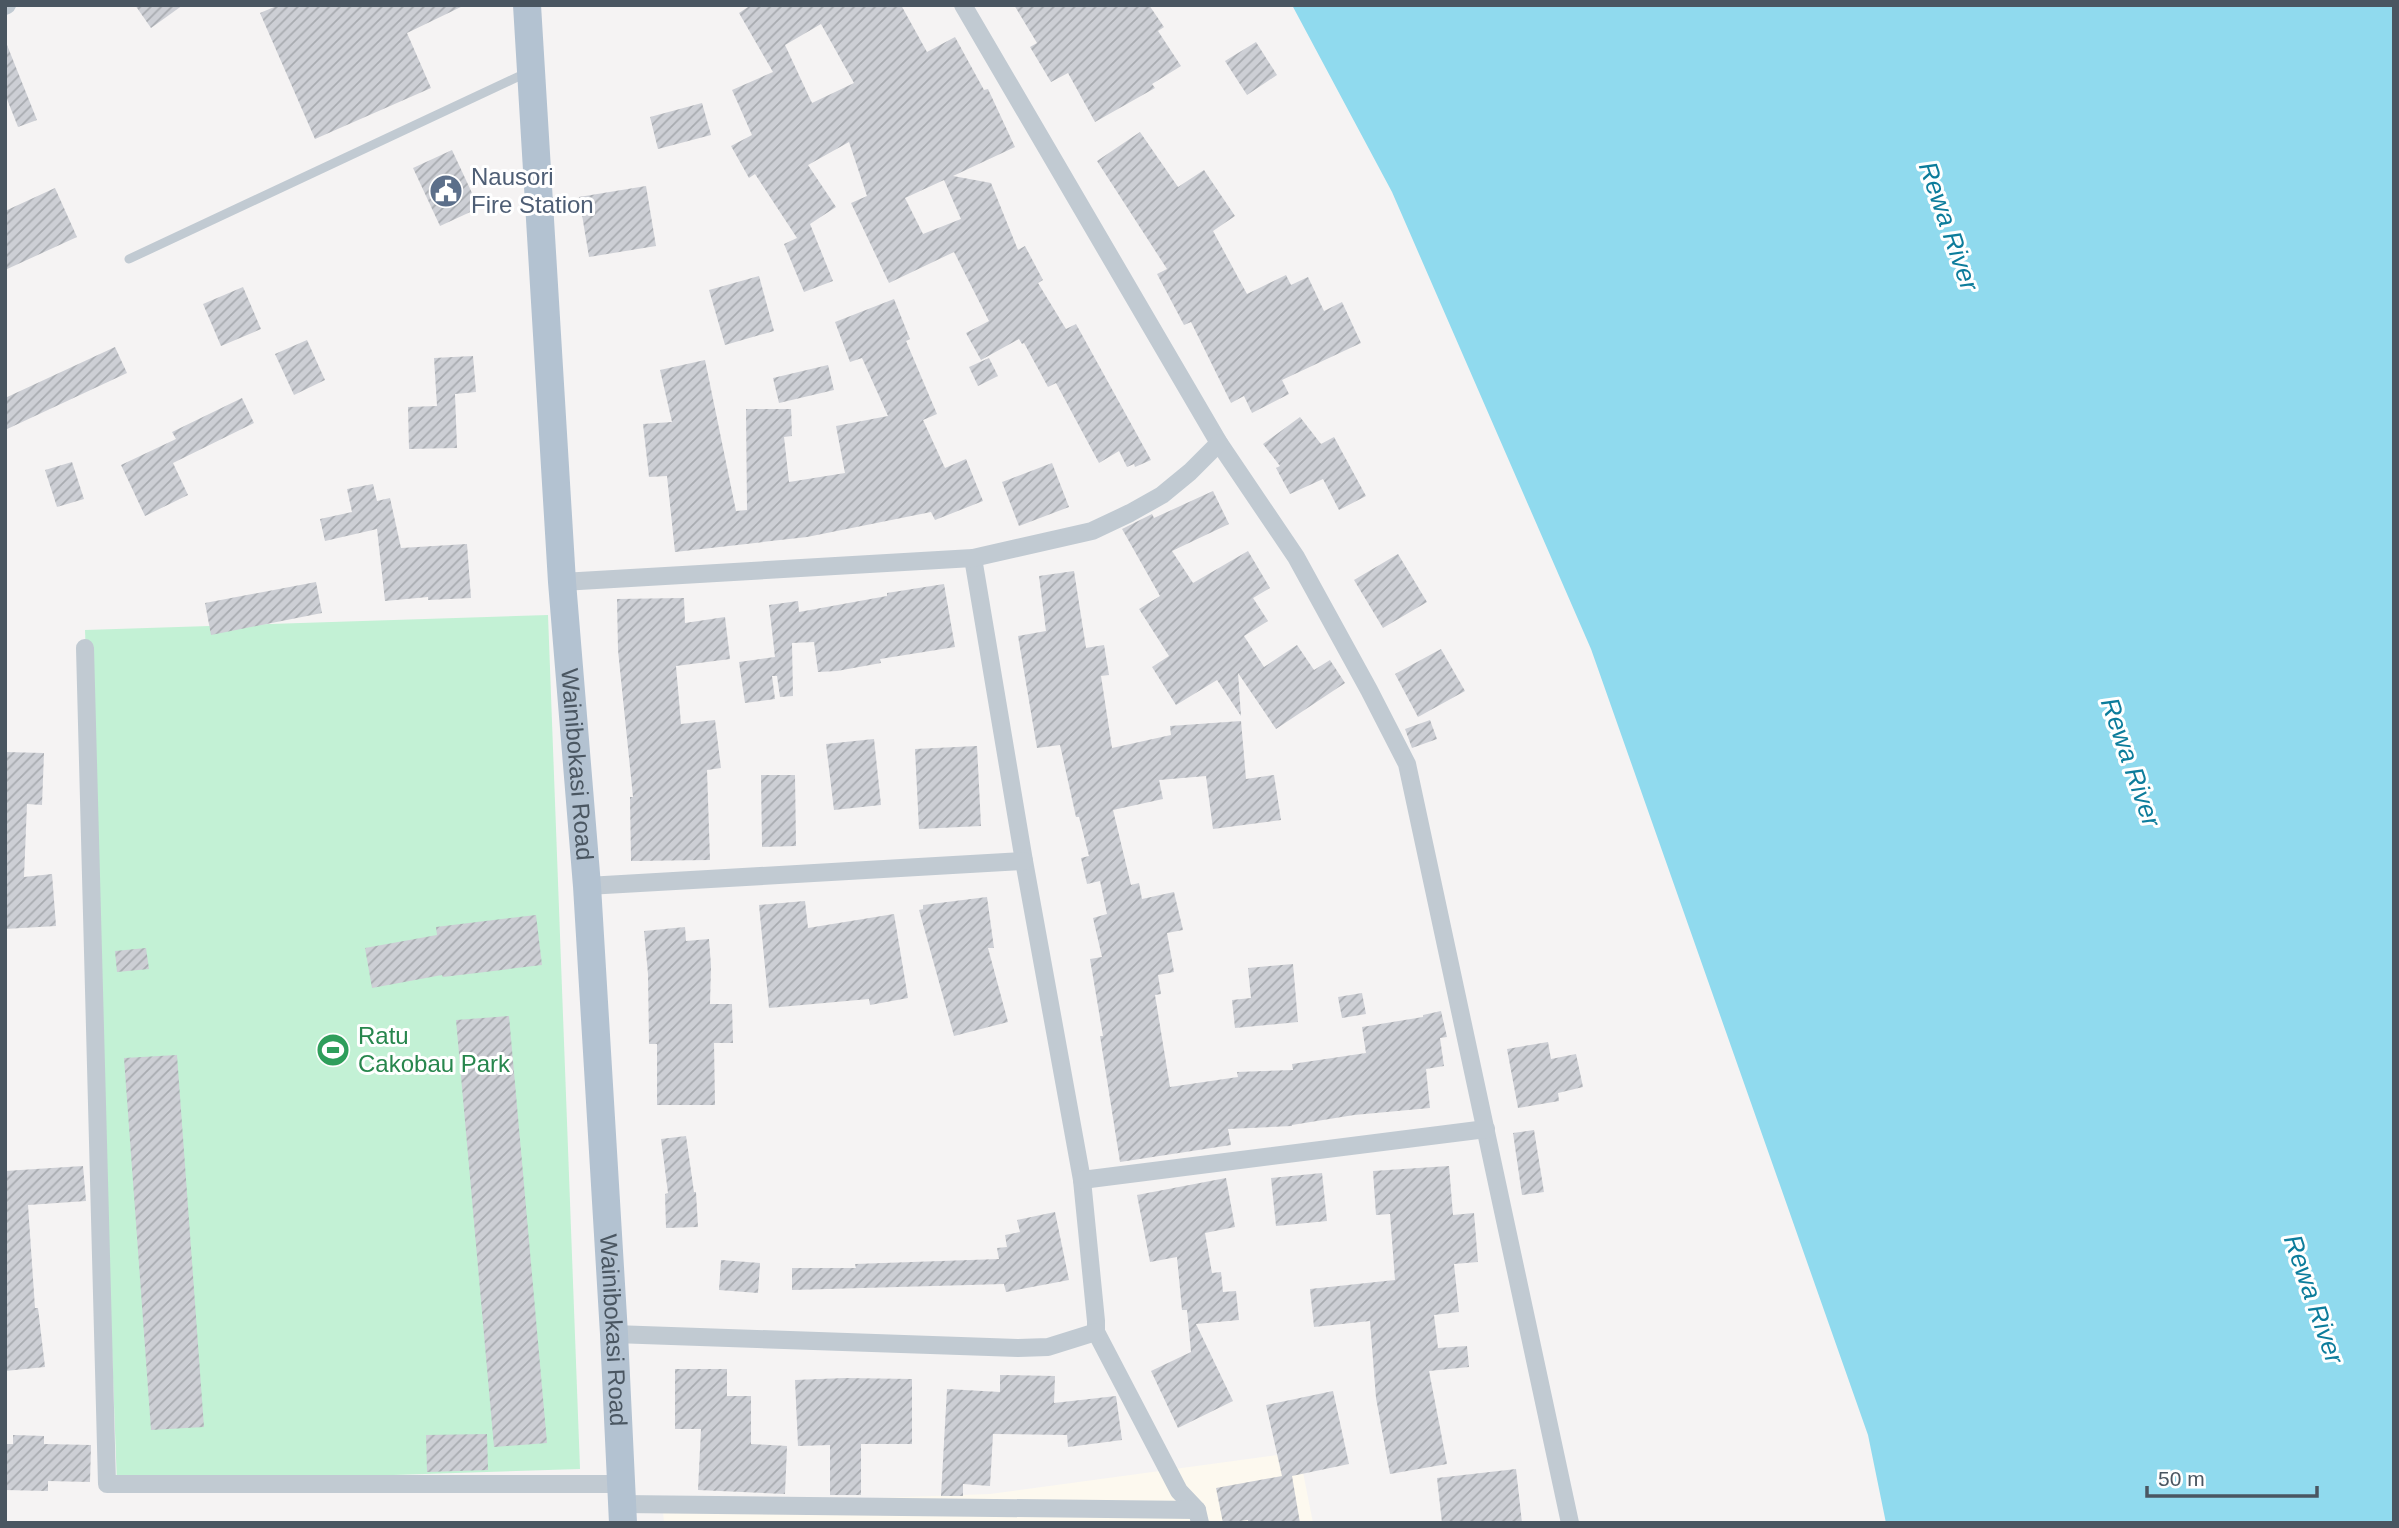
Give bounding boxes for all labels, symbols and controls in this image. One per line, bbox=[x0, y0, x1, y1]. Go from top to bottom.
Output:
water label: Rewa River bbox=[1913, 158, 1985, 296]
place label: Nausori Fire Station bbox=[471, 163, 594, 218]
public building icon: Nausori Fire Station bbox=[427, 172, 465, 210]
street label: Wainibokasi Road bbox=[556, 667, 599, 861]
water label: Rewa River bbox=[2095, 694, 2167, 832]
place label: Ratu Cakobau Park bbox=[358, 1022, 511, 1077]
sports icon: Ratu Cakobau Park bbox=[314, 1031, 352, 1069]
water label: Rewa River bbox=[2278, 1231, 2350, 1369]
street label: Wainibokasi Road bbox=[595, 1233, 632, 1427]
scale bar bbox=[2147, 1454, 2317, 1498]
text: 50 m bbox=[2158, 1467, 2205, 1490]

